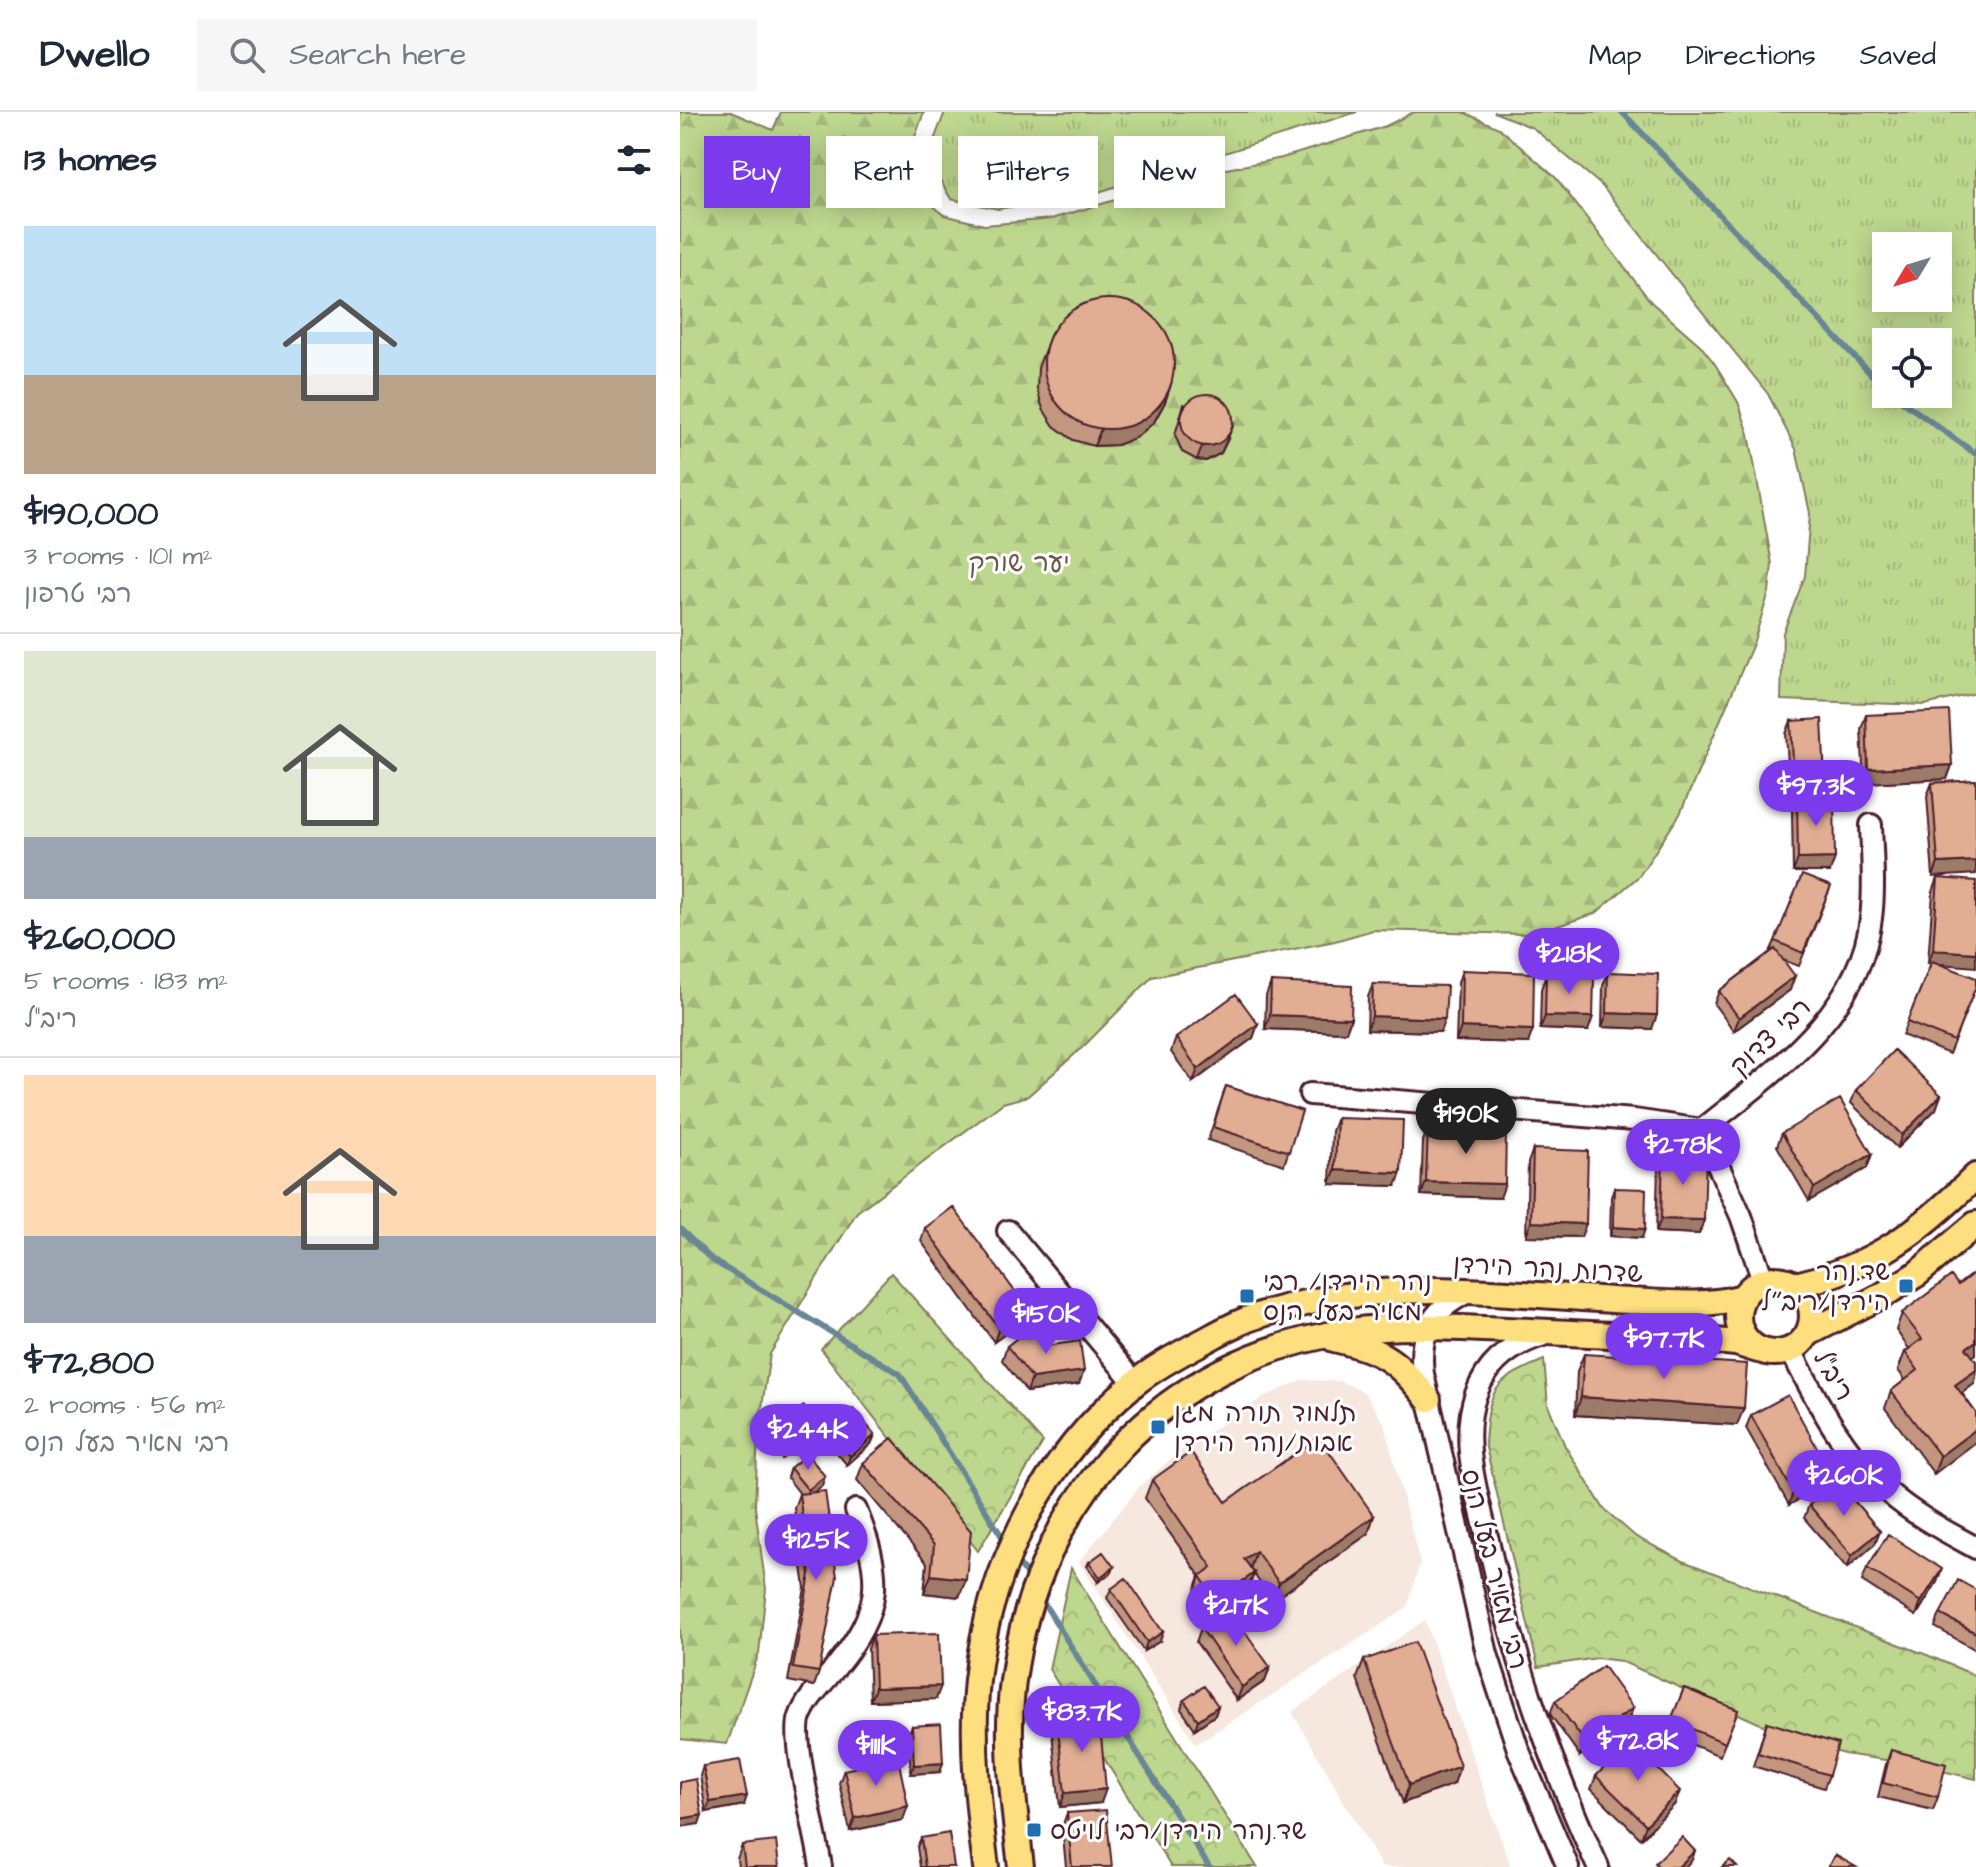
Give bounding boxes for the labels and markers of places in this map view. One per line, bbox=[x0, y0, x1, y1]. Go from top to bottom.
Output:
pin: $97.3K bbox=[1751, 760, 1881, 828]
pin: $218K bbox=[1513, 928, 1625, 996]
pin: $190K bbox=[1410, 1088, 1522, 1156]
pin: $278K bbox=[1627, 1119, 1739, 1187]
place label: שד.נהר הירדן/ריב״ל bbox=[1761, 1254, 1890, 1320]
place label: נהר הירדן/ רבי מאיר בעל הנס bbox=[1263, 1264, 1432, 1330]
marker: שד.נהר הירדן/ריב״ל bbox=[1897, 1277, 1915, 1295]
marker: נהר הירדן/ רבי מאיר בעל הנס bbox=[1238, 1287, 1256, 1305]
pin: $150K bbox=[990, 1288, 1102, 1356]
pin: $97.7K bbox=[1599, 1313, 1729, 1381]
place label: תלמוד תורה מגן אבות/נהר הירדן bbox=[1174, 1395, 1357, 1461]
pin: $244K bbox=[752, 1404, 864, 1472]
marker: תלמוד תורה מגן אבות/נהר הירדן bbox=[1149, 1418, 1167, 1436]
pin: $260K bbox=[1788, 1450, 1900, 1518]
pin: $125K bbox=[760, 1514, 872, 1582]
pin: $217K bbox=[1180, 1580, 1292, 1648]
pin: $83.7K bbox=[1017, 1686, 1147, 1754]
pin: $72.8K bbox=[1573, 1715, 1703, 1783]
pin: $111K bbox=[820, 1720, 932, 1788]
place label: שד.נהר הירדן/רבי לויטס bbox=[1050, 1813, 1306, 1849]
marker: שד.נהר הירדן/רבי לויטס bbox=[1025, 1821, 1043, 1839]

